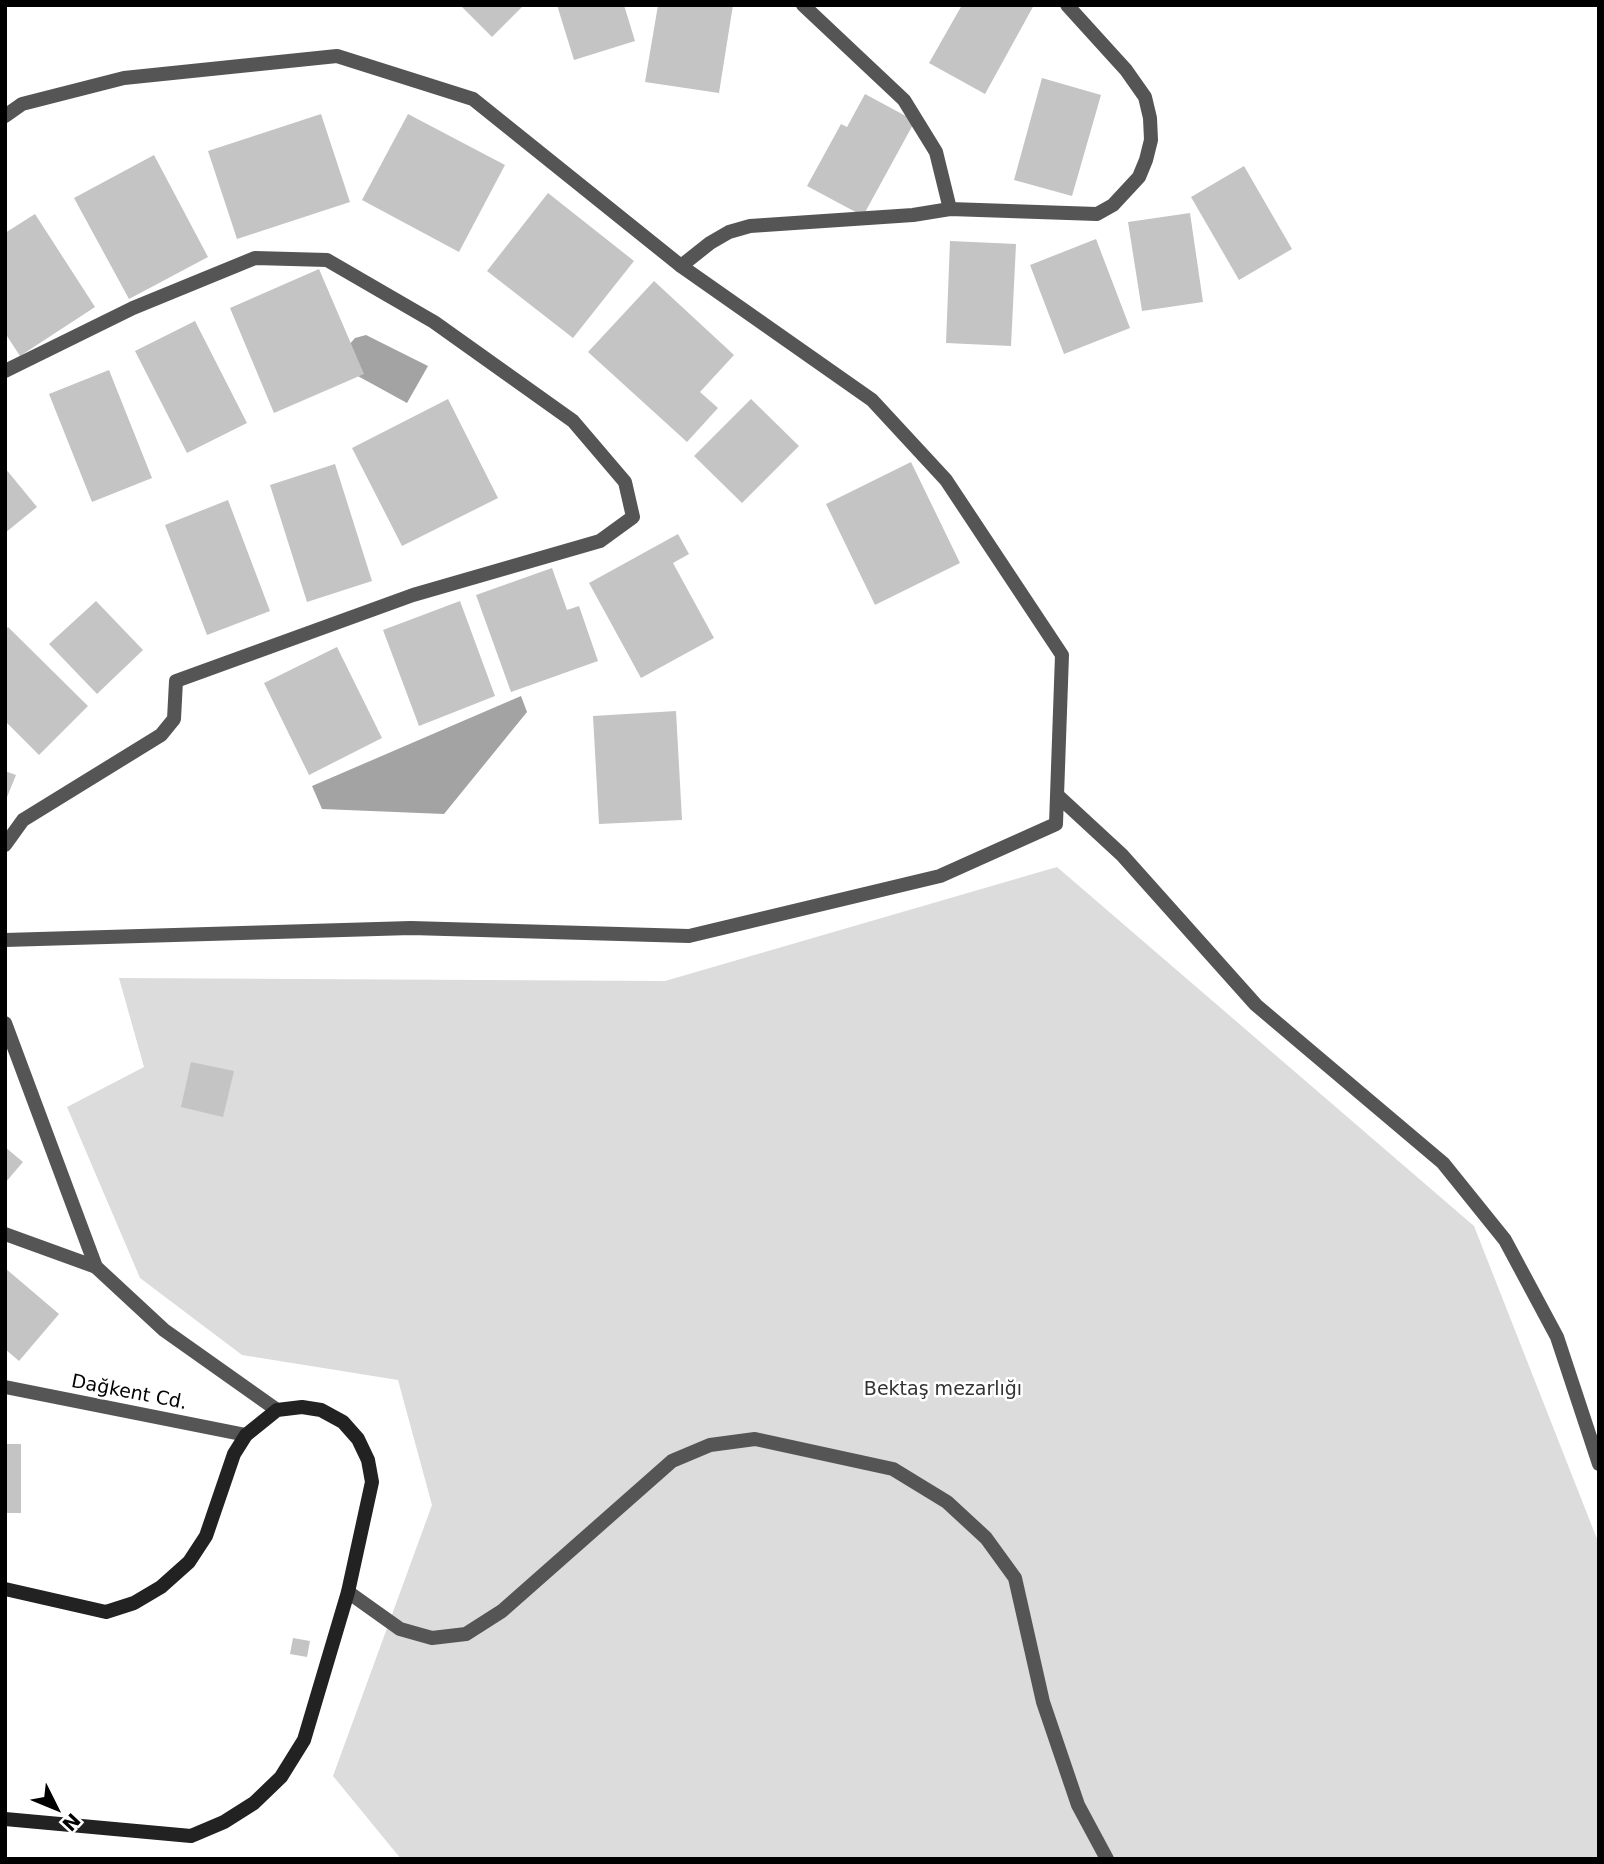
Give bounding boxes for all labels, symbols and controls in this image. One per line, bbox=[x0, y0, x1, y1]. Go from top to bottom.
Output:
street label: Dağkent Cd. bbox=[69, 1371, 189, 1415]
park label: Bektaş mezarlığı bbox=[864, 1379, 1022, 1401]
north arrow bbox=[21, 1773, 91, 1843]
text: N bbox=[58, 1809, 85, 1836]

